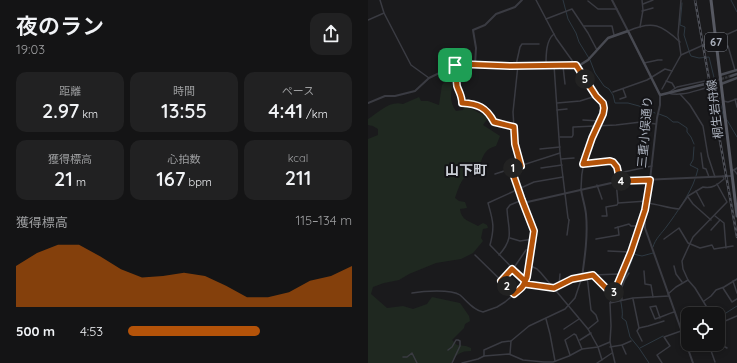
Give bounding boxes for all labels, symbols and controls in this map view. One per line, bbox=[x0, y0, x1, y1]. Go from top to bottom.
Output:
text: 夜のラン bbox=[16, 12, 104, 40]
button: share bbox=[310, 13, 352, 55]
road number: 67 bbox=[705, 33, 727, 51]
text: 19:03 bbox=[16, 41, 45, 57]
pin bbox=[438, 48, 472, 82]
icon: arrive bbox=[444, 54, 466, 76]
pin: 5 bbox=[575, 69, 595, 89]
text: 5 bbox=[582, 72, 588, 86]
street label: 桐生岩舟線 bbox=[703, 78, 726, 140]
text: 距離 bbox=[59, 84, 81, 98]
text: 時間 bbox=[173, 84, 195, 98]
text: ペース bbox=[282, 84, 314, 98]
street label: 三重小俣通り bbox=[634, 95, 655, 168]
text: 2.97 bbox=[42, 98, 79, 123]
text: 13:55 bbox=[161, 98, 207, 123]
text: 4:41 bbox=[268, 98, 303, 123]
text: km bbox=[79, 107, 98, 121]
text: /km bbox=[303, 107, 328, 121]
text: kcal bbox=[288, 151, 308, 165]
text: 獲得標高 bbox=[48, 152, 92, 166]
text: 心拍数 bbox=[168, 152, 201, 166]
pin: 1 bbox=[503, 158, 523, 178]
district label: 山下町 bbox=[445, 161, 487, 179]
text: 1 bbox=[511, 161, 515, 175]
text: 211 bbox=[285, 165, 311, 190]
text: 21 bbox=[54, 166, 73, 191]
text: 167 bbox=[156, 166, 186, 191]
pin: 4 bbox=[611, 171, 631, 191]
text: 4 bbox=[618, 174, 624, 188]
text: m bbox=[73, 175, 86, 189]
text: bpm bbox=[186, 175, 212, 189]
text: 115–134 m bbox=[295, 212, 352, 228]
text: 獲得標高 bbox=[16, 214, 68, 230]
pin: 2 bbox=[497, 276, 517, 296]
text: 2 bbox=[504, 279, 510, 293]
pin: 3 bbox=[604, 282, 624, 302]
text: 3 bbox=[611, 285, 617, 299]
map controls bbox=[681, 307, 725, 351]
button: locate bbox=[681, 307, 725, 351]
text: 500 m bbox=[16, 323, 55, 339]
text: 4:53 bbox=[80, 323, 103, 339]

